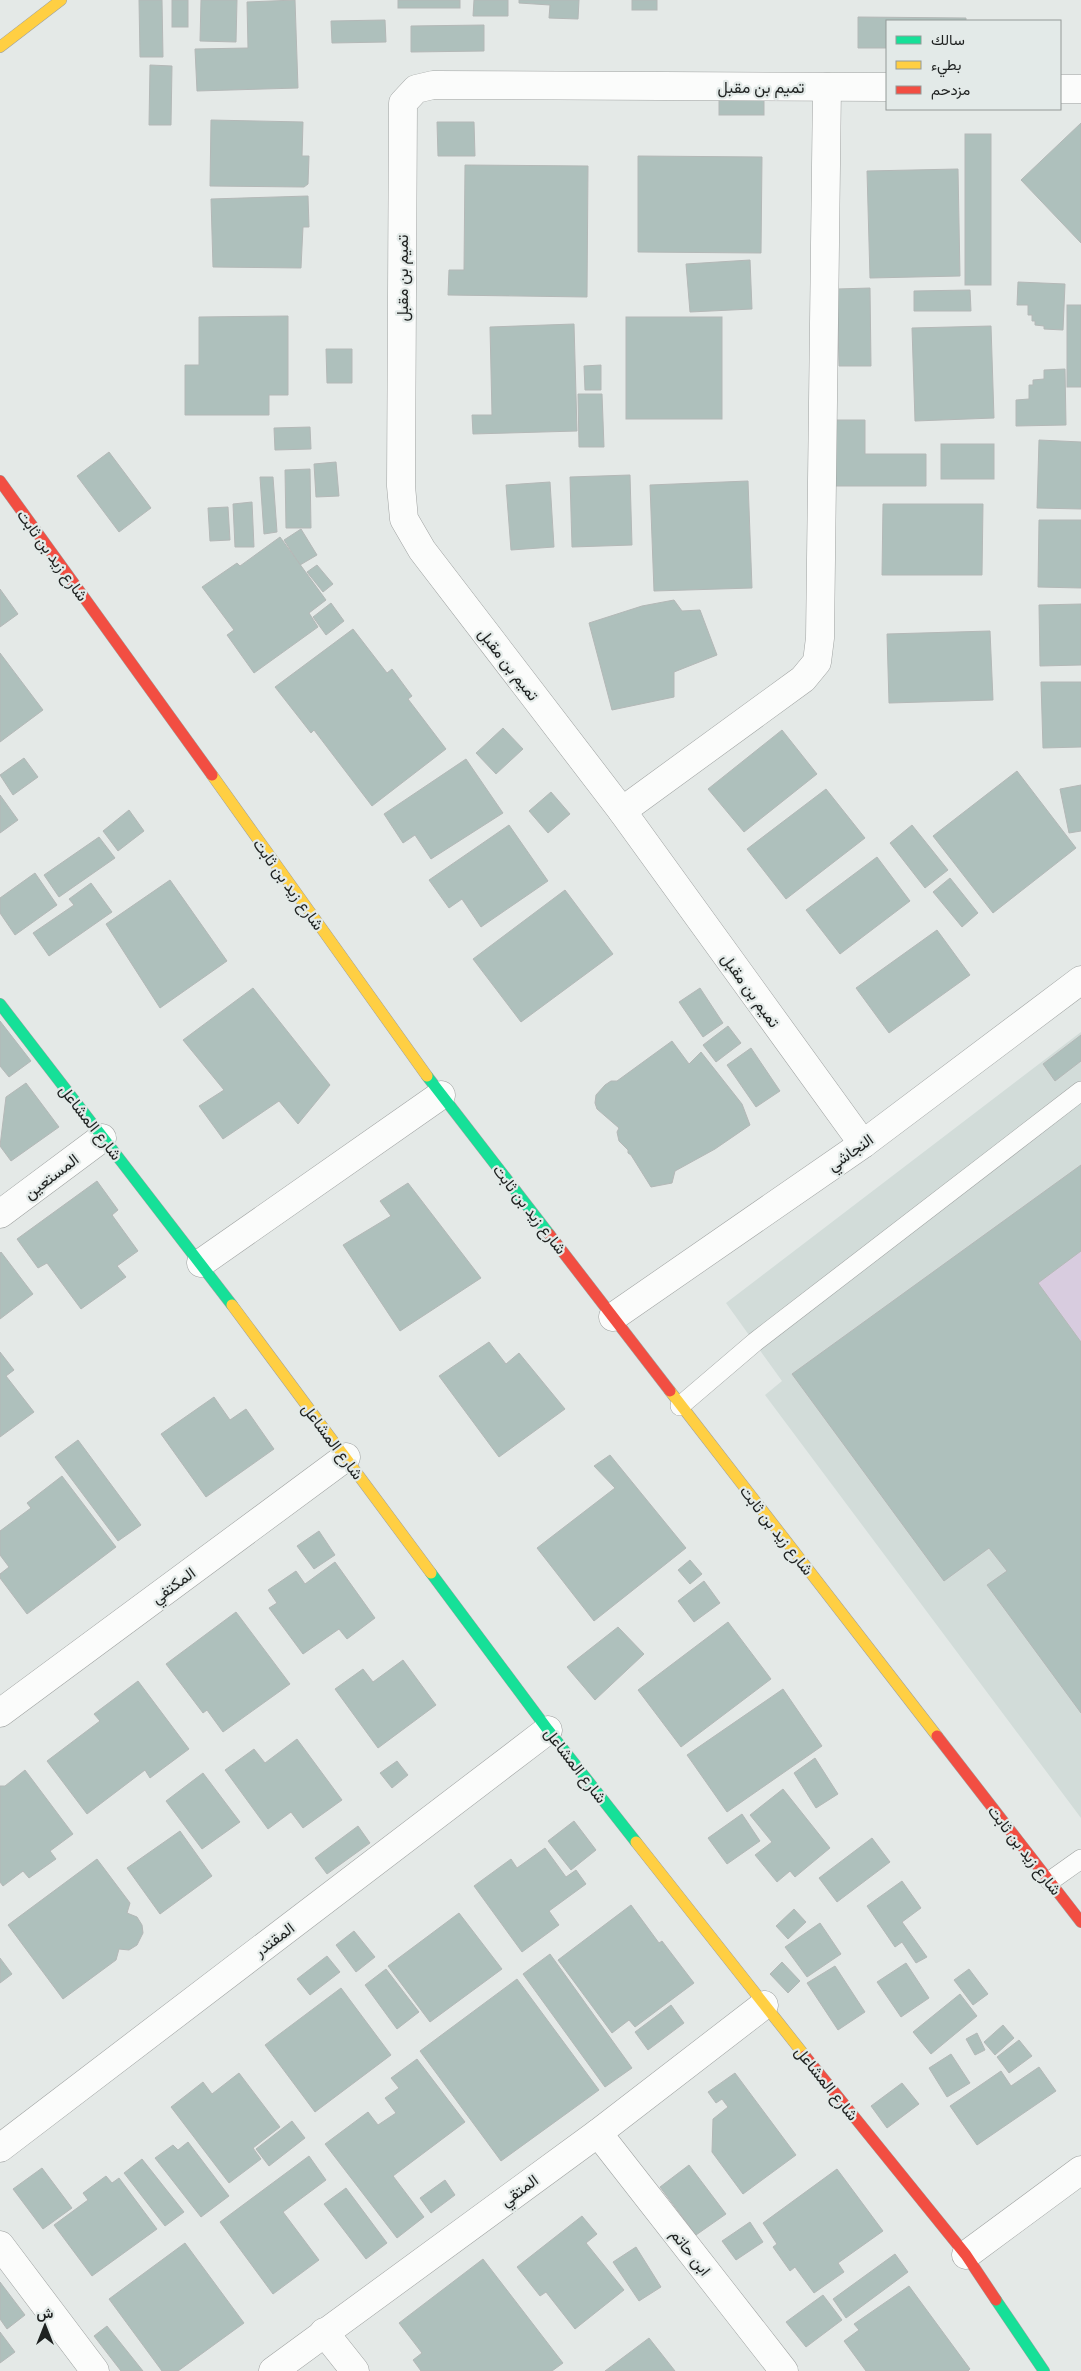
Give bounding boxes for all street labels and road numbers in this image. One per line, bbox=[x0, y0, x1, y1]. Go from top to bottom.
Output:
street label: تميم بن مقبل bbox=[717, 79, 805, 98]
street label: تميم بن مقبل bbox=[394, 234, 413, 322]
street label: شارع زيد بن ثابت bbox=[11, 506, 91, 606]
street label: تميم بن مقبل bbox=[474, 625, 542, 705]
street label: شارع زيد بن ثابت bbox=[247, 835, 327, 935]
street label: تميم بن مقبل bbox=[717, 950, 783, 1032]
street label: شارع المشاعل bbox=[54, 1081, 125, 1165]
street label: النجاشي bbox=[824, 1131, 879, 1178]
street label: المستعين bbox=[21, 1150, 83, 1204]
street label: شارع زيد بن ثابت bbox=[487, 1161, 570, 1259]
street label: شارع المشاعل bbox=[296, 1400, 367, 1484]
street label: شارع زيد بن ثابت bbox=[734, 1482, 817, 1580]
street label: المكتفي bbox=[148, 1564, 201, 1611]
street label: شارع المشاعل bbox=[539, 1724, 610, 1808]
street label: شارع زيد بن ثابت bbox=[982, 1802, 1065, 1900]
street label: المقتدر bbox=[250, 1919, 299, 1962]
street label: شارع المشاعل bbox=[789, 2043, 862, 2126]
street label: المتقي bbox=[497, 2171, 544, 2214]
street label: ابن حاتم bbox=[666, 2226, 714, 2280]

